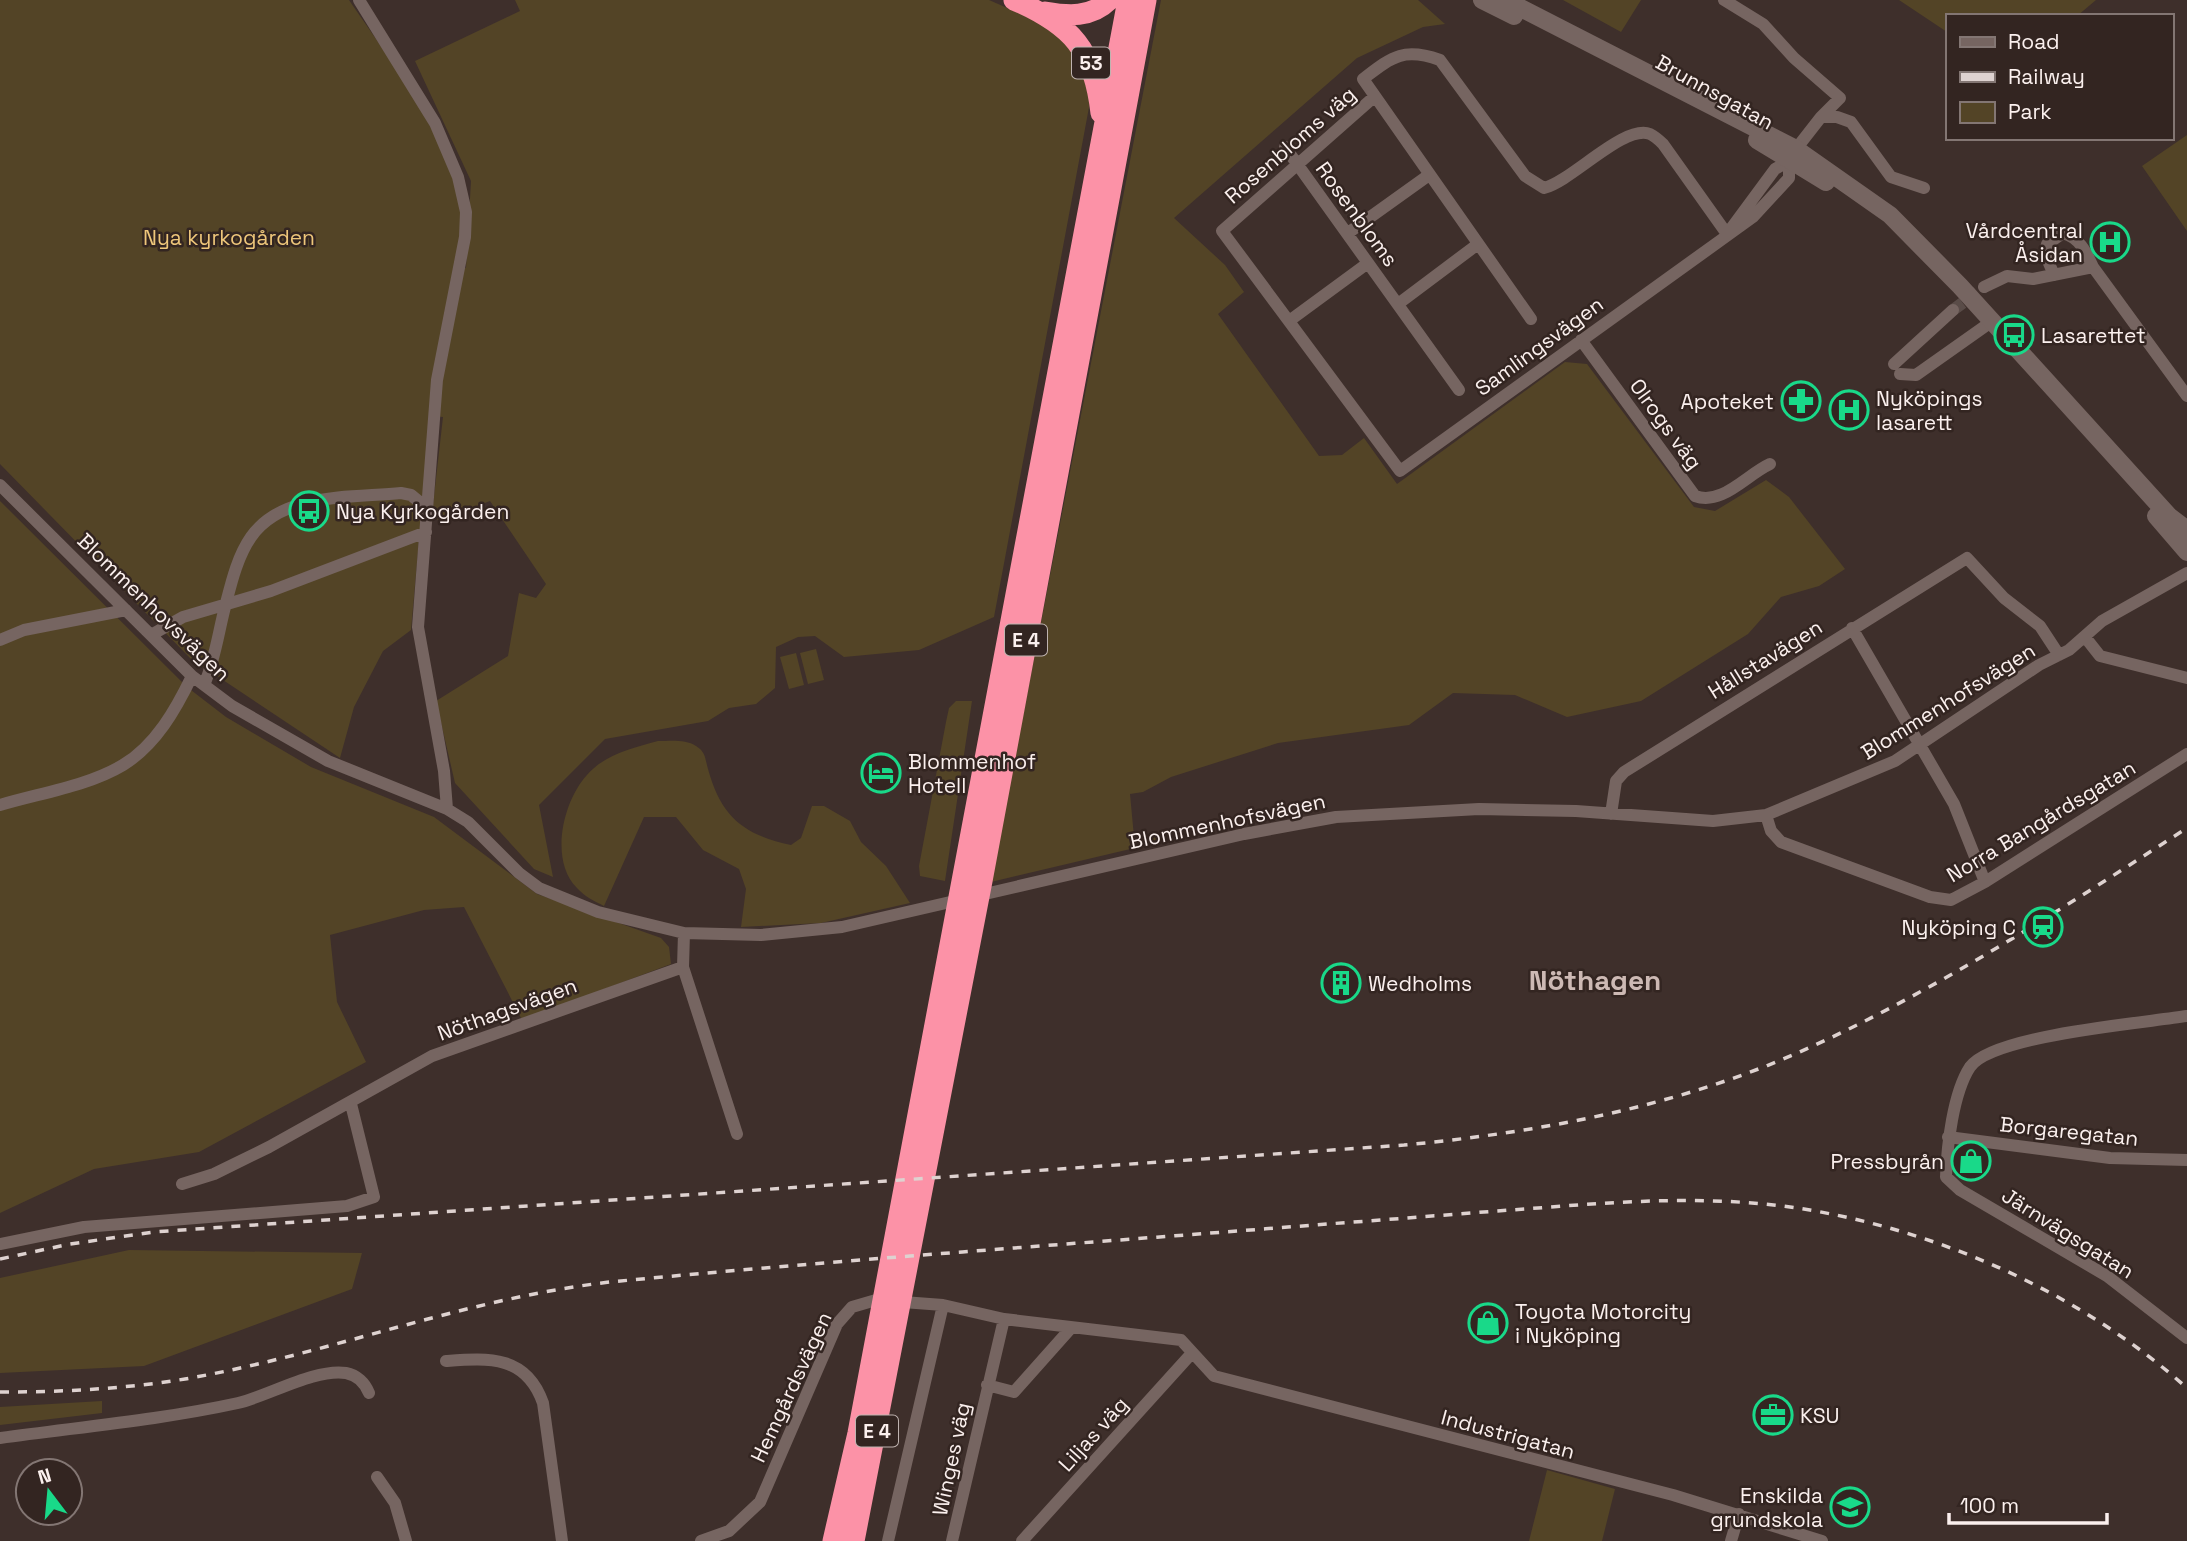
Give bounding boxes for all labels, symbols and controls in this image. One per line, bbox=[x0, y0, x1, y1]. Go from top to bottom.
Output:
legend bbox=[1946, 14, 2173, 140]
text: Road bbox=[2008, 28, 2060, 55]
road number: 53 bbox=[1072, 48, 1110, 78]
street label: Brunnsgatan bbox=[1651, 48, 1779, 136]
text: Railway bbox=[2008, 63, 2085, 90]
street label: Rosenbloms väg bbox=[1219, 81, 1361, 209]
text: Park bbox=[2008, 98, 2052, 125]
street label: Rosenbloms bbox=[1310, 156, 1404, 272]
place label: Vårdcentral Åsidan bbox=[1966, 217, 2083, 268]
hospital icon: Vårdcentral Åsidan bbox=[2089, 221, 2131, 263]
park label: Nya kyrkogården bbox=[143, 224, 315, 251]
street label: Samlingsvägen bbox=[1470, 290, 1608, 402]
bus stop icon: Lasarettet bbox=[1993, 314, 2035, 356]
place label: Lasarettet bbox=[2041, 322, 2146, 349]
street label: Olrogs väg bbox=[1624, 373, 1708, 475]
pharmacy icon: Apoteket bbox=[1780, 380, 1822, 422]
place label: Nyköpings lasarett bbox=[1876, 385, 1983, 436]
place label: Apoteket bbox=[1681, 388, 1774, 415]
hospital icon: Nyköpings lasarett bbox=[1828, 389, 1870, 431]
bus stop icon: Nya Kyrkogården bbox=[288, 490, 330, 532]
place label: Nya Kyrkogården bbox=[336, 498, 509, 525]
street label: Blommenhovsvägen bbox=[72, 527, 236, 687]
street label: Hållstavägen bbox=[1703, 613, 1827, 705]
road number: E 4 bbox=[1005, 624, 1047, 656]
street label: Blommenhofsvägen bbox=[1856, 636, 2040, 766]
place label: Blommenhof Hotell bbox=[908, 748, 1036, 799]
hotel icon: Blommenhof Hotell bbox=[860, 752, 902, 794]
street label: Norra Bangårdsgatan bbox=[1942, 754, 2140, 888]
street label: Blommenhofsvägen bbox=[1126, 787, 1328, 855]
station icon: Nyköping C bbox=[2022, 906, 2064, 948]
place label: Nyköping C bbox=[1902, 914, 2016, 941]
building icon: Wedholms bbox=[1320, 962, 1362, 1004]
district label: Nöthagen bbox=[1529, 962, 1661, 998]
place label: Wedholms bbox=[1368, 970, 1472, 997]
street label: Nöthagsvägen bbox=[434, 971, 580, 1047]
street label: Borgaregatan bbox=[1998, 1110, 2140, 1152]
shop icon: Pressbyrån bbox=[1950, 1140, 1992, 1182]
place label: Pressbyrån bbox=[1830, 1148, 1944, 1175]
street label: Järnvägsgatan bbox=[1997, 1181, 2139, 1285]
place label: Toyota Motorcity i Nyköping bbox=[1515, 1298, 1691, 1349]
shop icon: Toyota Motorcity i Nyköping bbox=[1467, 1302, 1509, 1344]
street label: Hemgårdsvägen bbox=[744, 1307, 838, 1467]
street label: Liljas väg bbox=[1052, 1391, 1134, 1477]
office icon: KSU bbox=[1752, 1394, 1794, 1436]
street label: Winges väg bbox=[926, 1400, 976, 1518]
place label: KSU bbox=[1800, 1402, 1840, 1429]
street label: Industrigatan bbox=[1438, 1403, 1578, 1465]
road number: E 4 bbox=[856, 1415, 898, 1446]
north arrow bbox=[14, 1457, 84, 1527]
text: N bbox=[35, 1462, 54, 1490]
place label: Enskilda grundskola bbox=[1710, 1482, 1823, 1533]
scale bar bbox=[1949, 1482, 2106, 1526]
school or university icon: Enskilda grundskola bbox=[1829, 1486, 1871, 1528]
text: 100 m bbox=[1960, 1492, 2019, 1519]

